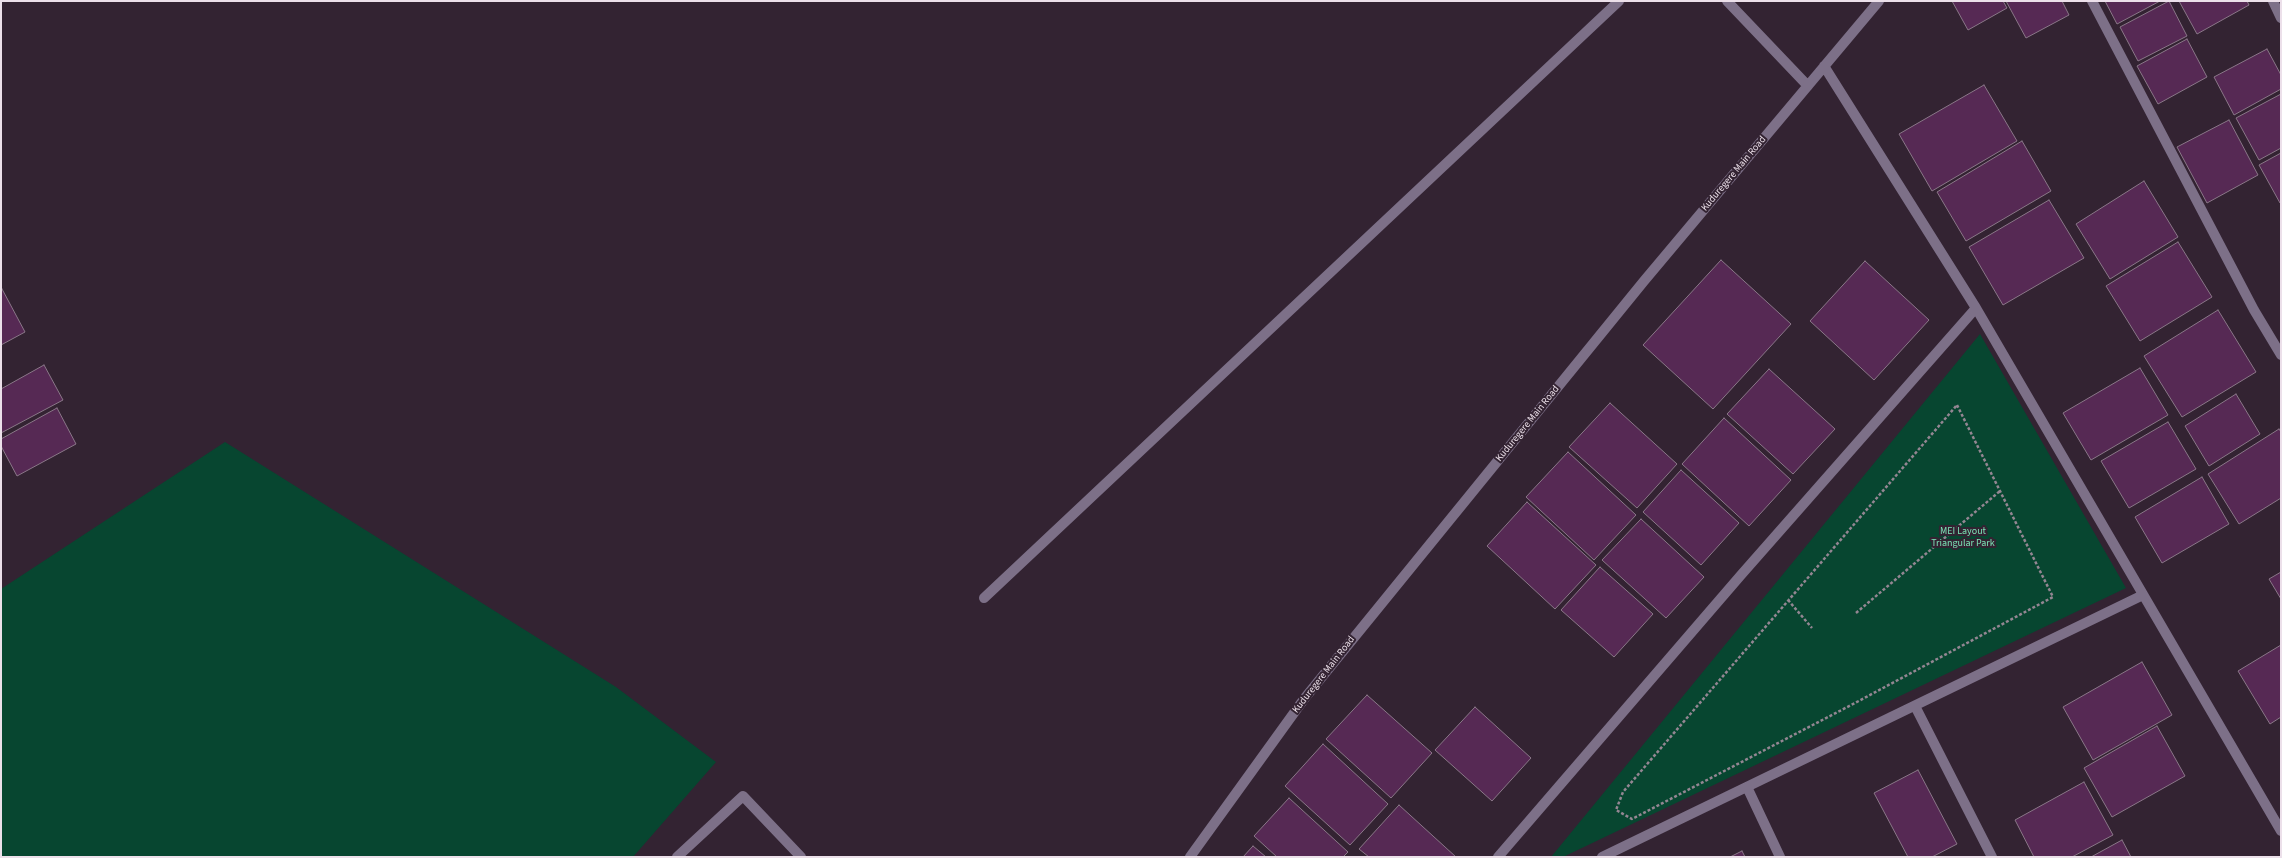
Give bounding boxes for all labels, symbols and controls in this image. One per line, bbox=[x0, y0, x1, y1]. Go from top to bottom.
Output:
street label: Kuduregere Main Road bbox=[1699, 134, 1769, 214]
street label: Kuduregere Main Road bbox=[1494, 384, 1562, 464]
park label: MEI Layout Triangular Park bbox=[1931, 526, 1995, 550]
street label: Kuduregere Main Road bbox=[1290, 634, 1358, 716]

